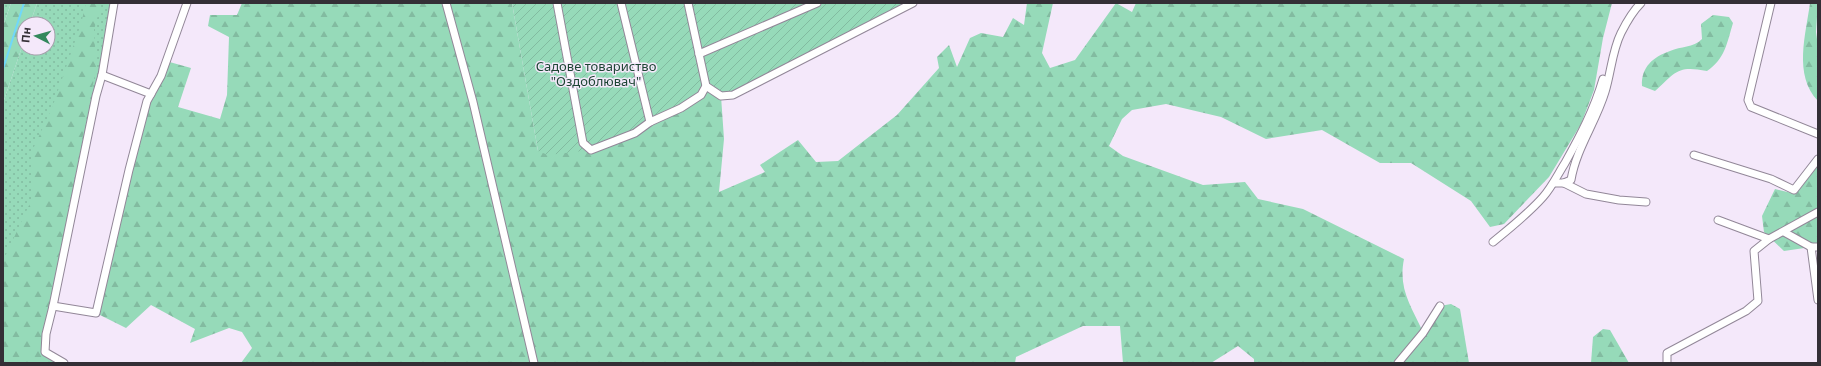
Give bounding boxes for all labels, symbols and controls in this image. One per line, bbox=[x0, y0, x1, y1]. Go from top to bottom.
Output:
north arrow bbox=[16, 16, 56, 56]
text: Пн bbox=[17, 26, 34, 43]
park label: Садове товариство "Оздоблювач" bbox=[536, 57, 657, 90]

